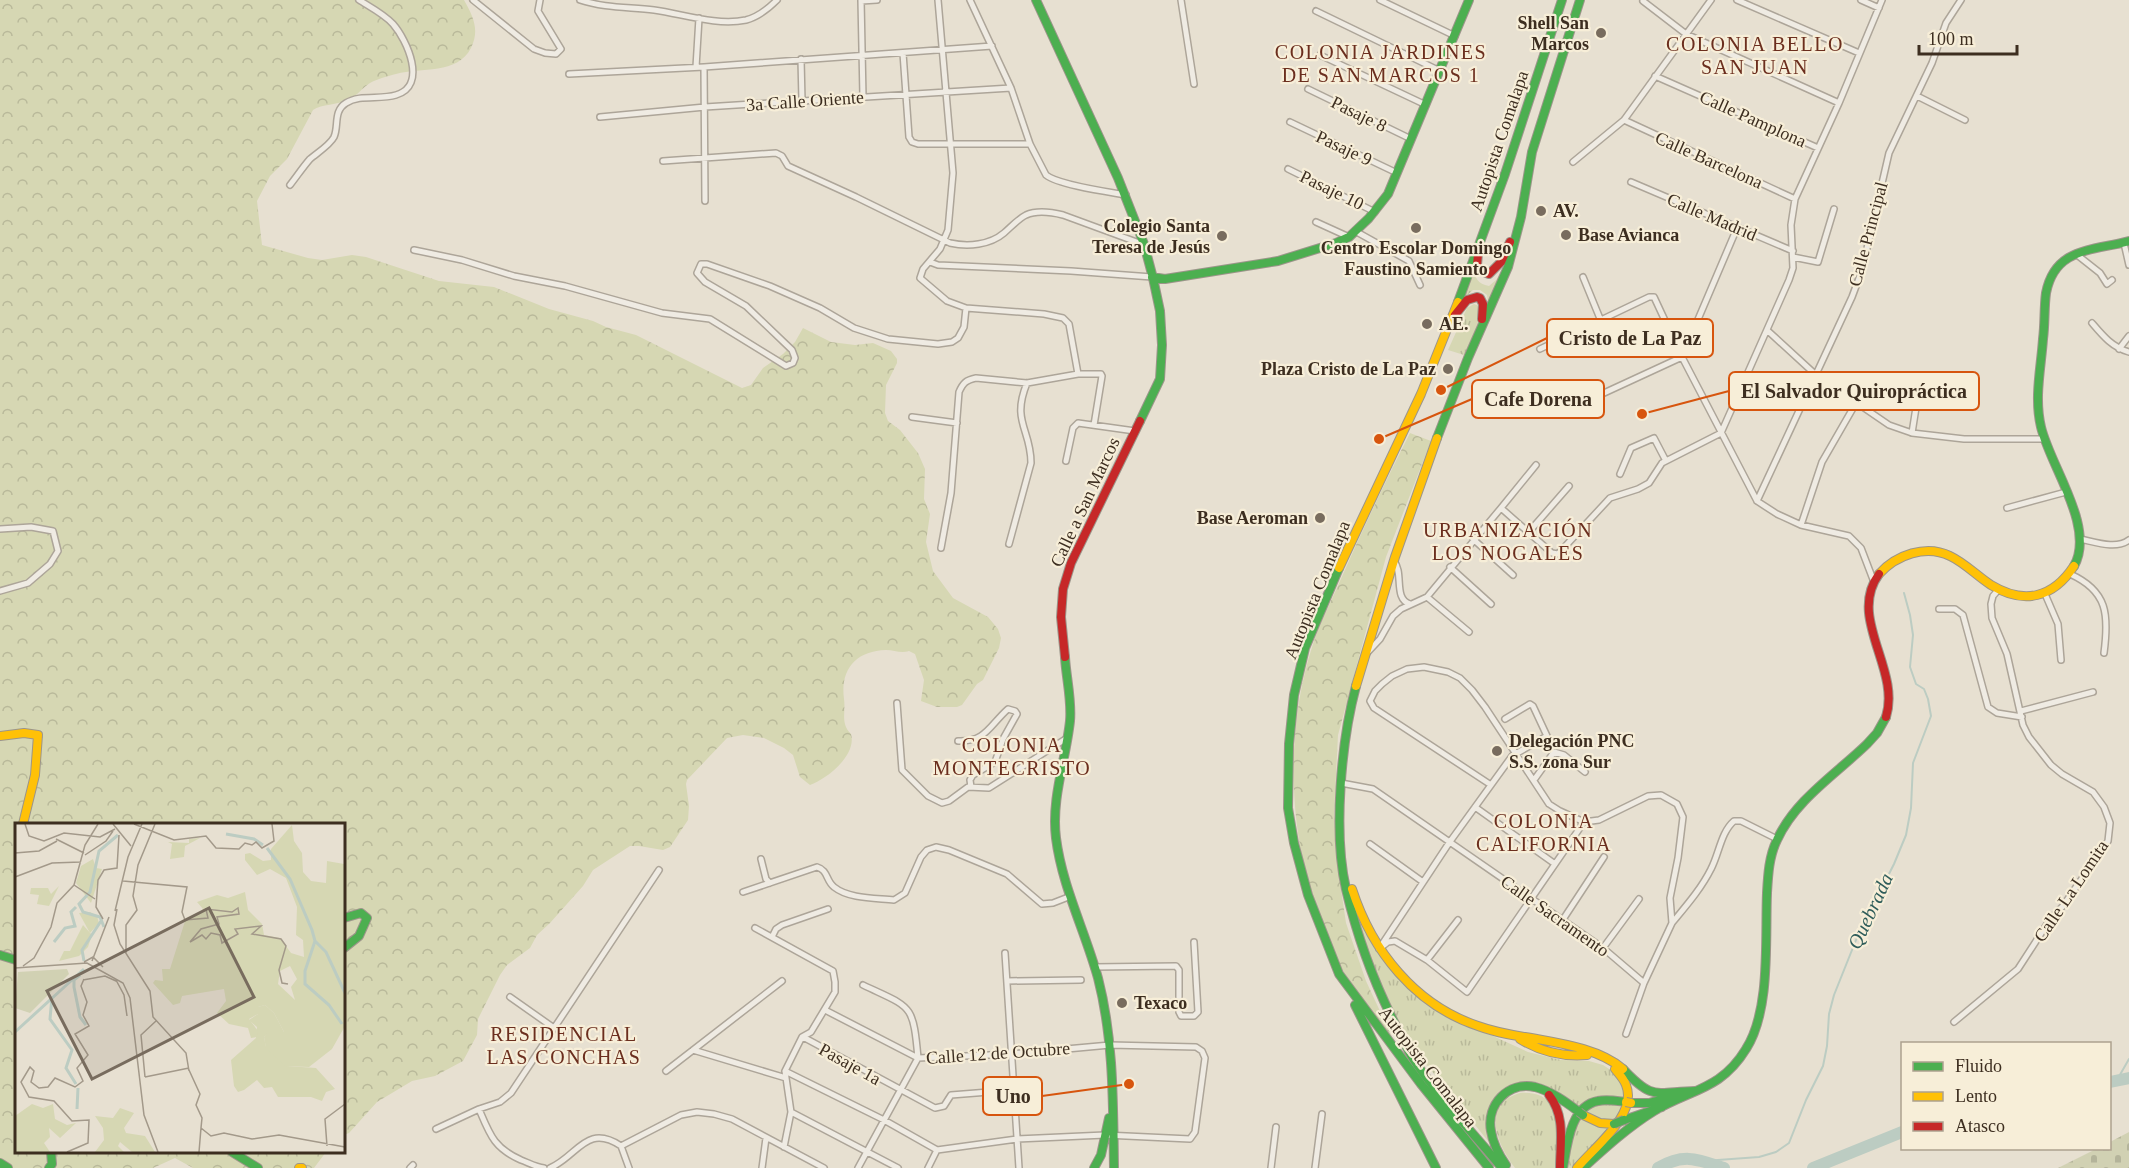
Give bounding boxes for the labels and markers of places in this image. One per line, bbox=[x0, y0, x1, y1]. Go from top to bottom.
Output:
place label: Shell San Marcos bbox=[1517, 13, 1589, 54]
marker: Shell San Marcos bbox=[1594, 26, 1608, 40]
place label: AV. bbox=[1553, 201, 1579, 221]
marker: AV. bbox=[1534, 204, 1548, 218]
place label: Colegio Santa Teresa de Jesús bbox=[1092, 216, 1210, 257]
marker: Centro Escolar Domingo Faustino Samiento bbox=[1409, 221, 1423, 235]
place label: Base Avianca bbox=[1578, 225, 1679, 245]
marker: Base Avianca bbox=[1559, 228, 1573, 242]
marker: Colegio Santa Teresa de Jesús bbox=[1215, 229, 1229, 243]
place label: Centro Escolar Domingo Faustino Samiento bbox=[1321, 238, 1511, 279]
place label: AE. bbox=[1439, 314, 1469, 334]
marker: AE. bbox=[1420, 317, 1434, 331]
callout: Cristo de La Paz bbox=[1547, 319, 1713, 357]
place label: Plaza Cristo de La Paz bbox=[1261, 359, 1436, 379]
marker: Plaza Cristo de La Paz bbox=[1441, 362, 1455, 376]
callout: El Salvador Quiropráctica bbox=[1729, 372, 1979, 410]
callout: Cafe Dorena bbox=[1472, 380, 1604, 418]
place label: Base Aeroman bbox=[1197, 508, 1308, 528]
marker: Base Aeroman bbox=[1313, 511, 1327, 525]
place label: Delegación PNC S.S. zona Sur bbox=[1509, 731, 1634, 772]
marker: Delegación PNC S.S. zona Sur bbox=[1490, 744, 1504, 758]
place label: Texaco bbox=[1134, 993, 1187, 1013]
marker: Texaco bbox=[1115, 996, 1129, 1010]
callout: Uno bbox=[983, 1077, 1042, 1115]

